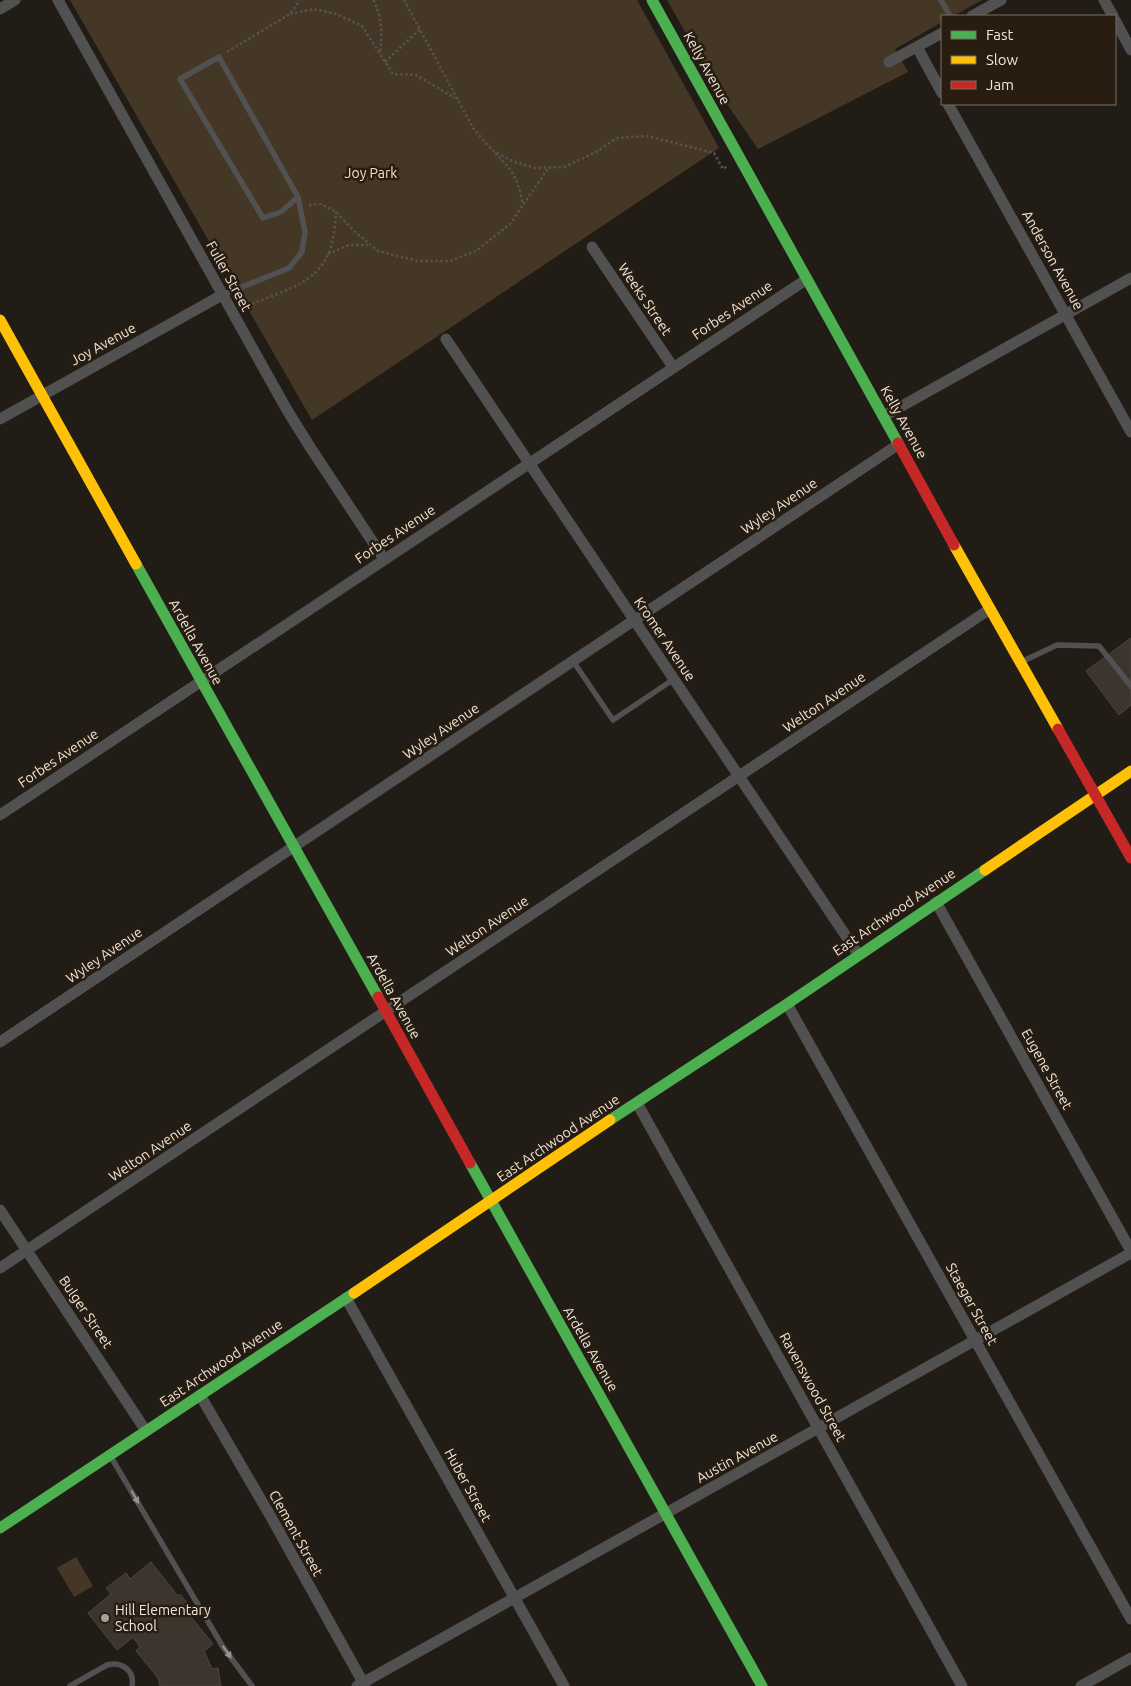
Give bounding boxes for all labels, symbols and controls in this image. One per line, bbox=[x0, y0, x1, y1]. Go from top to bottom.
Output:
legend bbox=[941, 15, 1116, 105]
text: Fast bbox=[986, 26, 1014, 43]
street label: Kelly Avenue bbox=[680, 29, 734, 107]
text: Slow bbox=[986, 51, 1019, 68]
text: Jam bbox=[986, 76, 1014, 93]
park label: Joy Park bbox=[345, 165, 397, 181]
street label: Anderson Avenue bbox=[1019, 208, 1087, 312]
street label: Fuller Street bbox=[203, 238, 255, 314]
street label: Weeks Street bbox=[615, 260, 675, 339]
street label: Forbes Avenue bbox=[689, 277, 775, 343]
street label: Joy Avenue bbox=[68, 320, 138, 368]
street label: Kelly Avenue bbox=[877, 383, 931, 461]
street label: Wyley Avenue bbox=[738, 475, 820, 537]
street label: Forbes Avenue bbox=[352, 501, 438, 567]
street label: Kromer Avenue bbox=[631, 594, 699, 684]
street label: Ardella Avenue bbox=[166, 596, 226, 688]
street label: Welton Avenue bbox=[780, 668, 868, 736]
street label: Wyley Avenue bbox=[400, 700, 482, 762]
street label: Forbes Avenue bbox=[15, 725, 101, 791]
street label: East Archwood Avenue bbox=[830, 865, 958, 959]
street label: Welton Avenue bbox=[443, 892, 531, 960]
street label: Wyley Avenue bbox=[63, 924, 145, 986]
street label: Ardella Avenue bbox=[364, 950, 424, 1042]
street label: Eugene Street bbox=[1018, 1026, 1076, 1112]
street label: East Archwood Avenue bbox=[494, 1091, 622, 1185]
street label: Welton Avenue bbox=[106, 1117, 194, 1185]
street label: Staeger Street bbox=[943, 1260, 1001, 1348]
street label: Bulger Street bbox=[56, 1273, 116, 1352]
street label: Ardella Avenue bbox=[560, 1304, 622, 1394]
street label: East Archwood Avenue bbox=[157, 1316, 285, 1410]
street label: Ravenswood Street bbox=[776, 1330, 850, 1445]
street label: Austin Avenue bbox=[694, 1428, 780, 1486]
street label: Huber Street bbox=[441, 1446, 495, 1525]
street label: Clement Street bbox=[266, 1487, 326, 1579]
one-way arrow bbox=[130, 1490, 139, 1504]
place label: Hill Elementary School bbox=[115, 1602, 211, 1634]
marker: Hill Elementary School bbox=[99, 1612, 111, 1624]
one-way arrow bbox=[221, 1645, 232, 1658]

